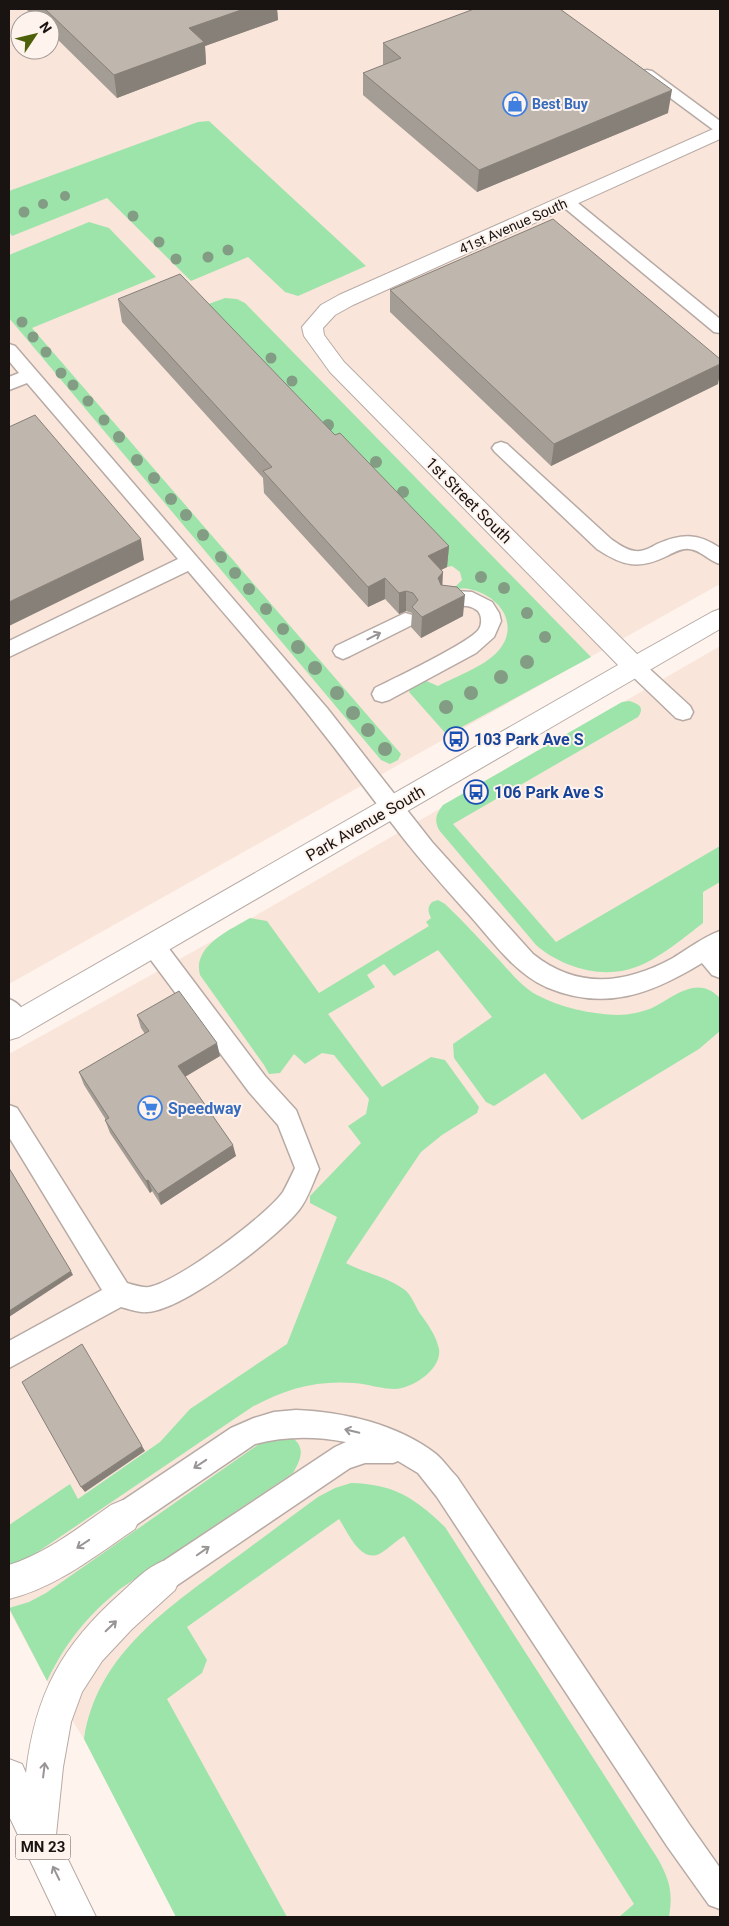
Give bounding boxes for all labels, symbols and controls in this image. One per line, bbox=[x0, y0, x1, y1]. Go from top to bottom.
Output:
north arrow bbox=[10, 10, 60, 60]
text: N bbox=[36, 19, 55, 36]
shop icon: Best Buy bbox=[502, 91, 528, 117]
place label: Best Buy bbox=[532, 96, 589, 112]
street label: 41st Avenue South bbox=[456, 195, 570, 257]
street label: 1st Street South bbox=[422, 453, 516, 547]
one-way arrow bbox=[366, 631, 381, 640]
bus stop icon: 103 Park Ave S bbox=[443, 726, 469, 752]
place label: 103 Park Ave S bbox=[474, 730, 584, 749]
bus stop icon: 106 Park Ave S bbox=[463, 779, 489, 805]
street label: Park Avenue South bbox=[302, 782, 428, 865]
place label: 106 Park Ave S bbox=[494, 783, 604, 802]
supermarket icon: Speedway bbox=[137, 1095, 163, 1121]
place label: Speedway bbox=[168, 1099, 242, 1118]
one-way arrow bbox=[344, 1426, 360, 1435]
one-way arrow bbox=[193, 1459, 207, 1469]
one-way arrow bbox=[76, 1539, 90, 1549]
one-way arrow bbox=[196, 1546, 210, 1556]
one-way arrow bbox=[104, 1620, 117, 1632]
one-way arrow bbox=[39, 1763, 49, 1779]
road number: MN 23 bbox=[15, 1834, 70, 1860]
one-way arrow bbox=[51, 1866, 61, 1881]

